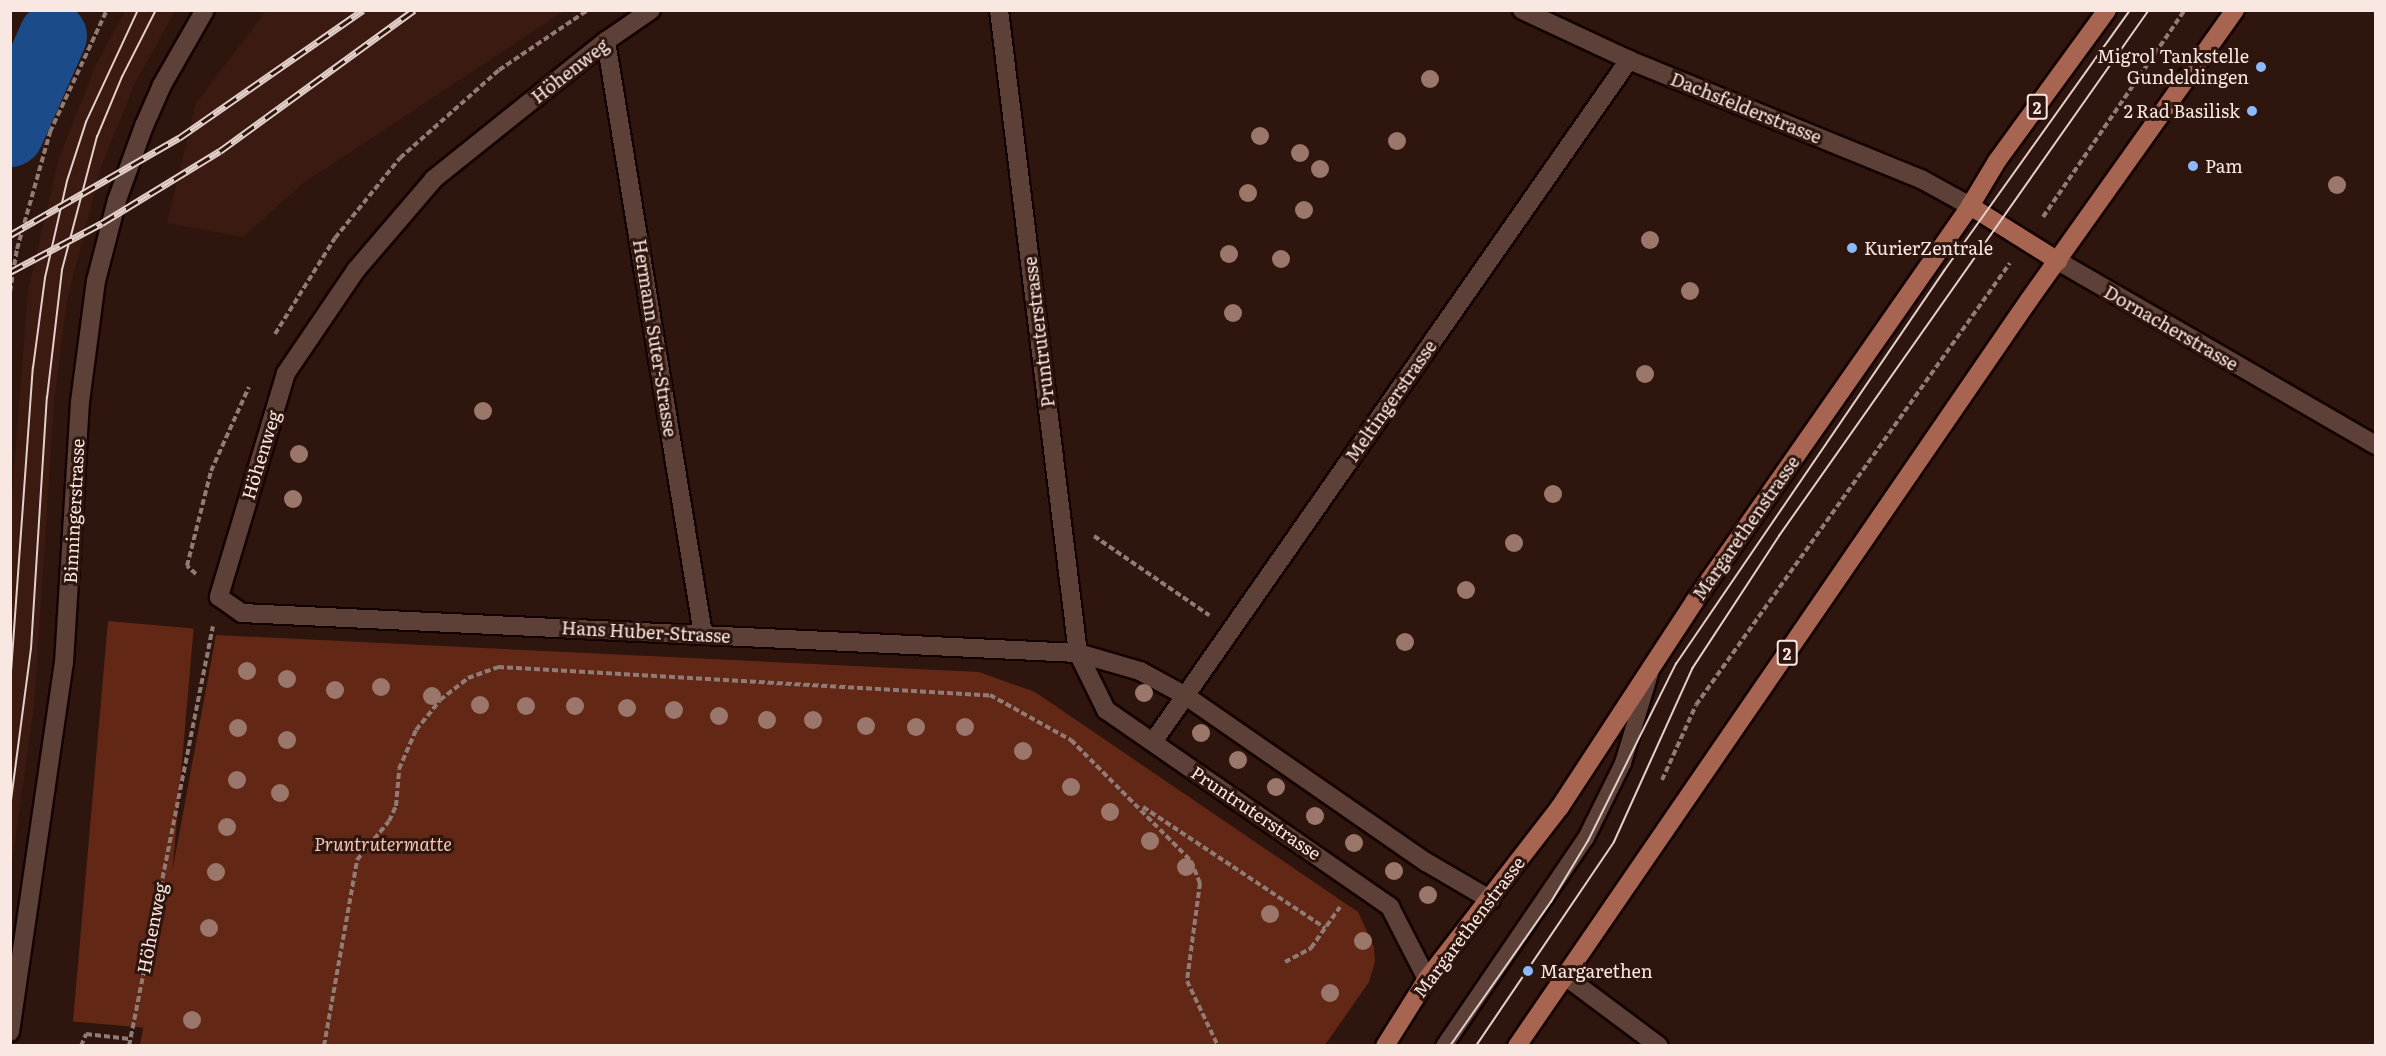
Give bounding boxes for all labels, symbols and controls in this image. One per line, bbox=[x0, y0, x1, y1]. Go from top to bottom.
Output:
street label: Höhenweg bbox=[527, 34, 613, 108]
place label: Migrol Tankstelle Gundeldingen bbox=[2097, 46, 2249, 88]
marker: Migrol Tankstelle Gundeldingen bbox=[2254, 60, 2268, 74]
street label: Dachsfelderstrasse bbox=[1667, 68, 1825, 148]
road number: 2 bbox=[2026, 94, 2048, 120]
place label: 2 Rad Basilisk bbox=[2124, 100, 2240, 122]
marker: 2 Rad Basilisk bbox=[2245, 104, 2259, 118]
place label: Pam bbox=[2205, 155, 2243, 177]
marker: Pam bbox=[2186, 159, 2200, 173]
street label: Hermann Suter-Strasse bbox=[629, 237, 681, 439]
place label: KurierZentrale bbox=[1864, 237, 1993, 259]
marker: KurierZentrale bbox=[1845, 241, 1859, 255]
street label: Pruntruterstrasse bbox=[1019, 255, 1059, 409]
street label: Dornacherstrasse bbox=[2100, 281, 2242, 375]
street label: Meltingerstrasse bbox=[1341, 336, 1441, 466]
street label: Höhenweg bbox=[237, 408, 285, 502]
street label: Binningerstrasse bbox=[59, 438, 89, 584]
street label: Margarethenstrasse bbox=[1688, 452, 1804, 604]
street label: Hans Huber-Strasse bbox=[561, 617, 731, 647]
road number: 2 bbox=[1776, 640, 1798, 666]
street label: Pruntruterstrasse bbox=[1187, 762, 1325, 864]
park label: Pruntrutermatte bbox=[314, 833, 452, 855]
street label: Margarethenstrasse bbox=[1409, 852, 1529, 1002]
street label: Höhenweg bbox=[133, 881, 171, 975]
place label: Margarethen bbox=[1540, 960, 1653, 982]
marker: Margarethen bbox=[1521, 964, 1535, 978]

